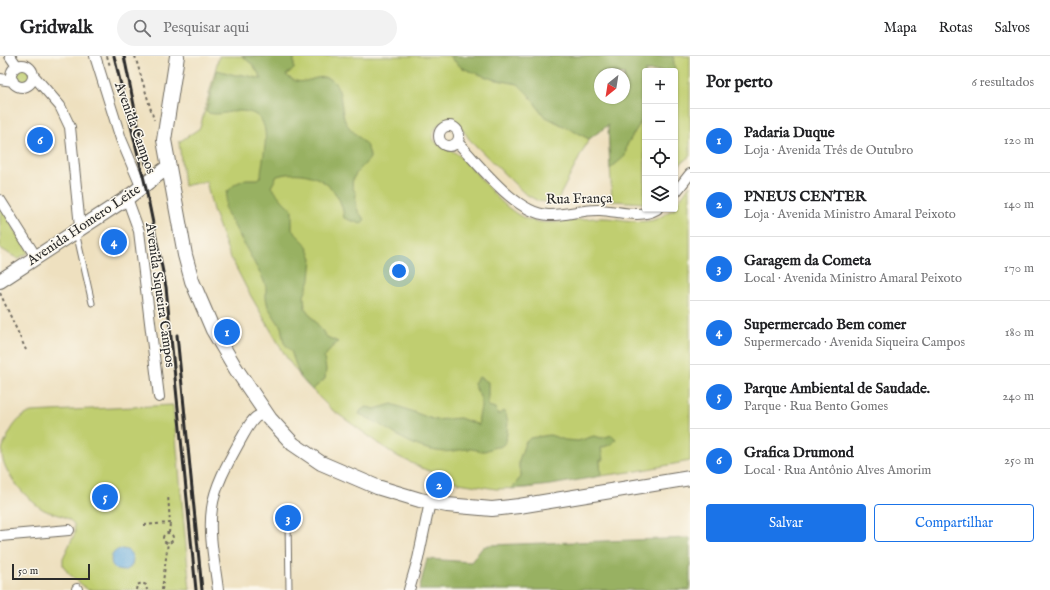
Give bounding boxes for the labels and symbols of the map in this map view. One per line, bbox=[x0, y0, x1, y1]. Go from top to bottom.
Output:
north arrow bbox=[594, 68, 630, 104]
street label: Avenida Campos bbox=[110, 79, 160, 176]
pin: 6 bbox=[27, 125, 53, 155]
street label: Avenida Homero Leite bbox=[23, 180, 145, 270]
street label: Rua França bbox=[546, 189, 613, 209]
street label: Avenida Siqueira Campos bbox=[141, 221, 179, 369]
pin: 4 bbox=[101, 227, 127, 257]
your location bbox=[389, 261, 409, 281]
pin: 1 bbox=[214, 317, 240, 347]
pin: 2 bbox=[426, 470, 452, 500]
pin: 5 bbox=[92, 482, 118, 512]
pin: 3 bbox=[275, 503, 301, 533]
scale bar bbox=[12, 562, 90, 581]

